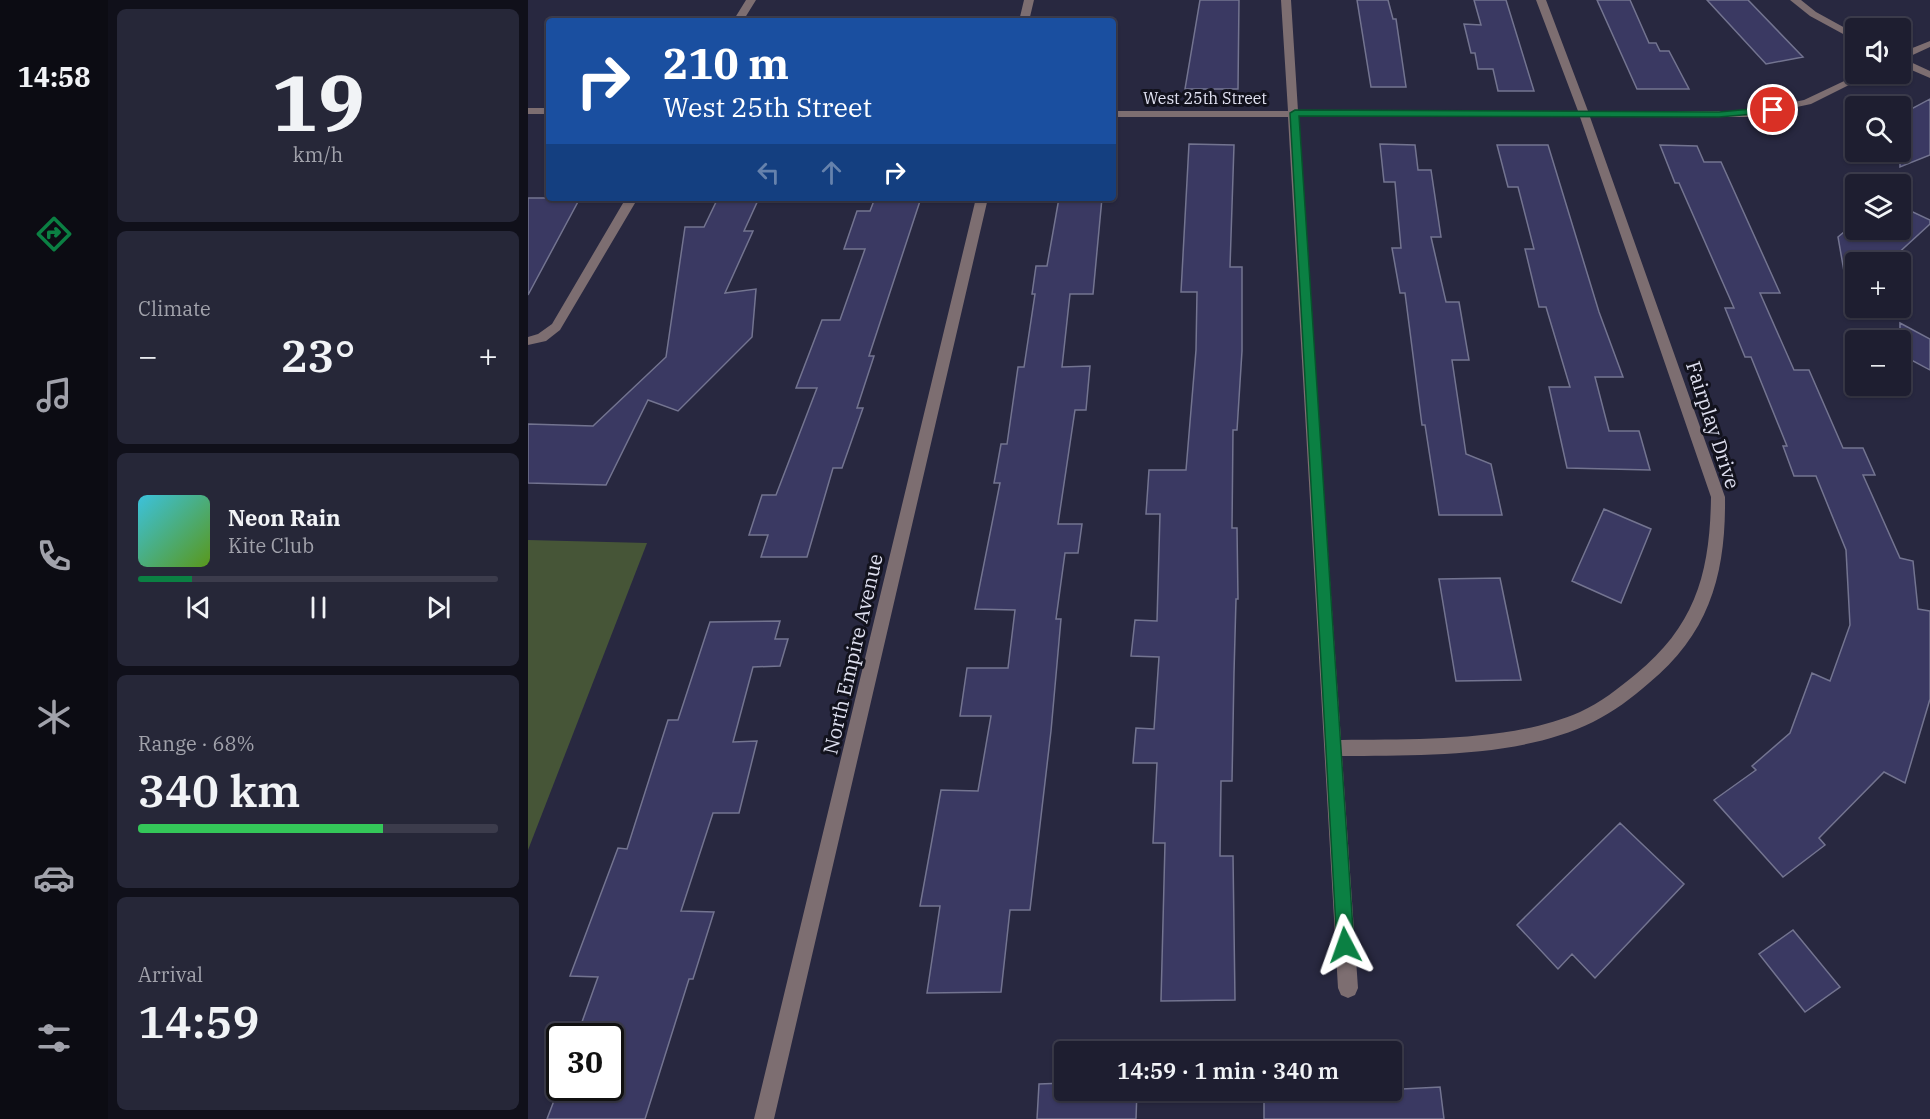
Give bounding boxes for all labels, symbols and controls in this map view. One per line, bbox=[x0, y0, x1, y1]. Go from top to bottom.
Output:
map controls bbox=[1845, 18, 1911, 396]
button: sound bbox=[1845, 18, 1911, 84]
text: 210 m bbox=[663, 36, 789, 91]
icon: right bbox=[564, 42, 642, 120]
text: 19 bbox=[271, 51, 365, 152]
text: 14:58 bbox=[18, 59, 90, 94]
pin bbox=[1747, 84, 1798, 135]
street label: West 25th Street bbox=[1143, 88, 1267, 108]
text: West 25th Street bbox=[663, 89, 872, 124]
icon: arrive bbox=[1756, 93, 1789, 126]
button: search bbox=[1845, 96, 1911, 162]
text: km/h bbox=[293, 141, 343, 168]
icon: left bbox=[752, 156, 785, 189]
icon: ahead bbox=[815, 156, 848, 189]
icon: right bbox=[878, 156, 911, 189]
button: layers bbox=[1845, 174, 1911, 240]
icon: directions bbox=[33, 213, 75, 255]
button: + bbox=[1845, 252, 1911, 318]
text: Climate bbox=[138, 295, 211, 322]
text: 23° bbox=[280, 326, 356, 384]
button: − bbox=[1845, 330, 1911, 396]
text: − bbox=[138, 334, 158, 377]
text: + bbox=[478, 334, 498, 377]
street label: Fairplay Drive bbox=[1680, 358, 1747, 492]
icon: music bbox=[33, 374, 75, 416]
text: Neon Rain bbox=[228, 503, 341, 532]
text: Kite Club bbox=[228, 532, 314, 559]
icon: phone bbox=[33, 535, 75, 577]
street label: North Empire Avenue bbox=[816, 551, 889, 757]
icon: previous bbox=[182, 591, 215, 624]
icon: pause bbox=[302, 591, 335, 624]
icon: next bbox=[422, 591, 455, 624]
icon: climate bbox=[33, 696, 75, 738]
text: Range · 68% bbox=[138, 730, 255, 757]
text: 340 km bbox=[138, 761, 300, 819]
icon: car bbox=[33, 857, 75, 899]
position arrow bbox=[1313, 913, 1377, 977]
text: Arrival bbox=[138, 961, 203, 988]
text: 14:59 bbox=[138, 992, 259, 1050]
icon: filters bbox=[33, 1017, 75, 1059]
speed limit sign: 30 bbox=[546, 1023, 624, 1101]
text: 14:59 · 1 min · 340 m bbox=[1117, 1056, 1339, 1085]

